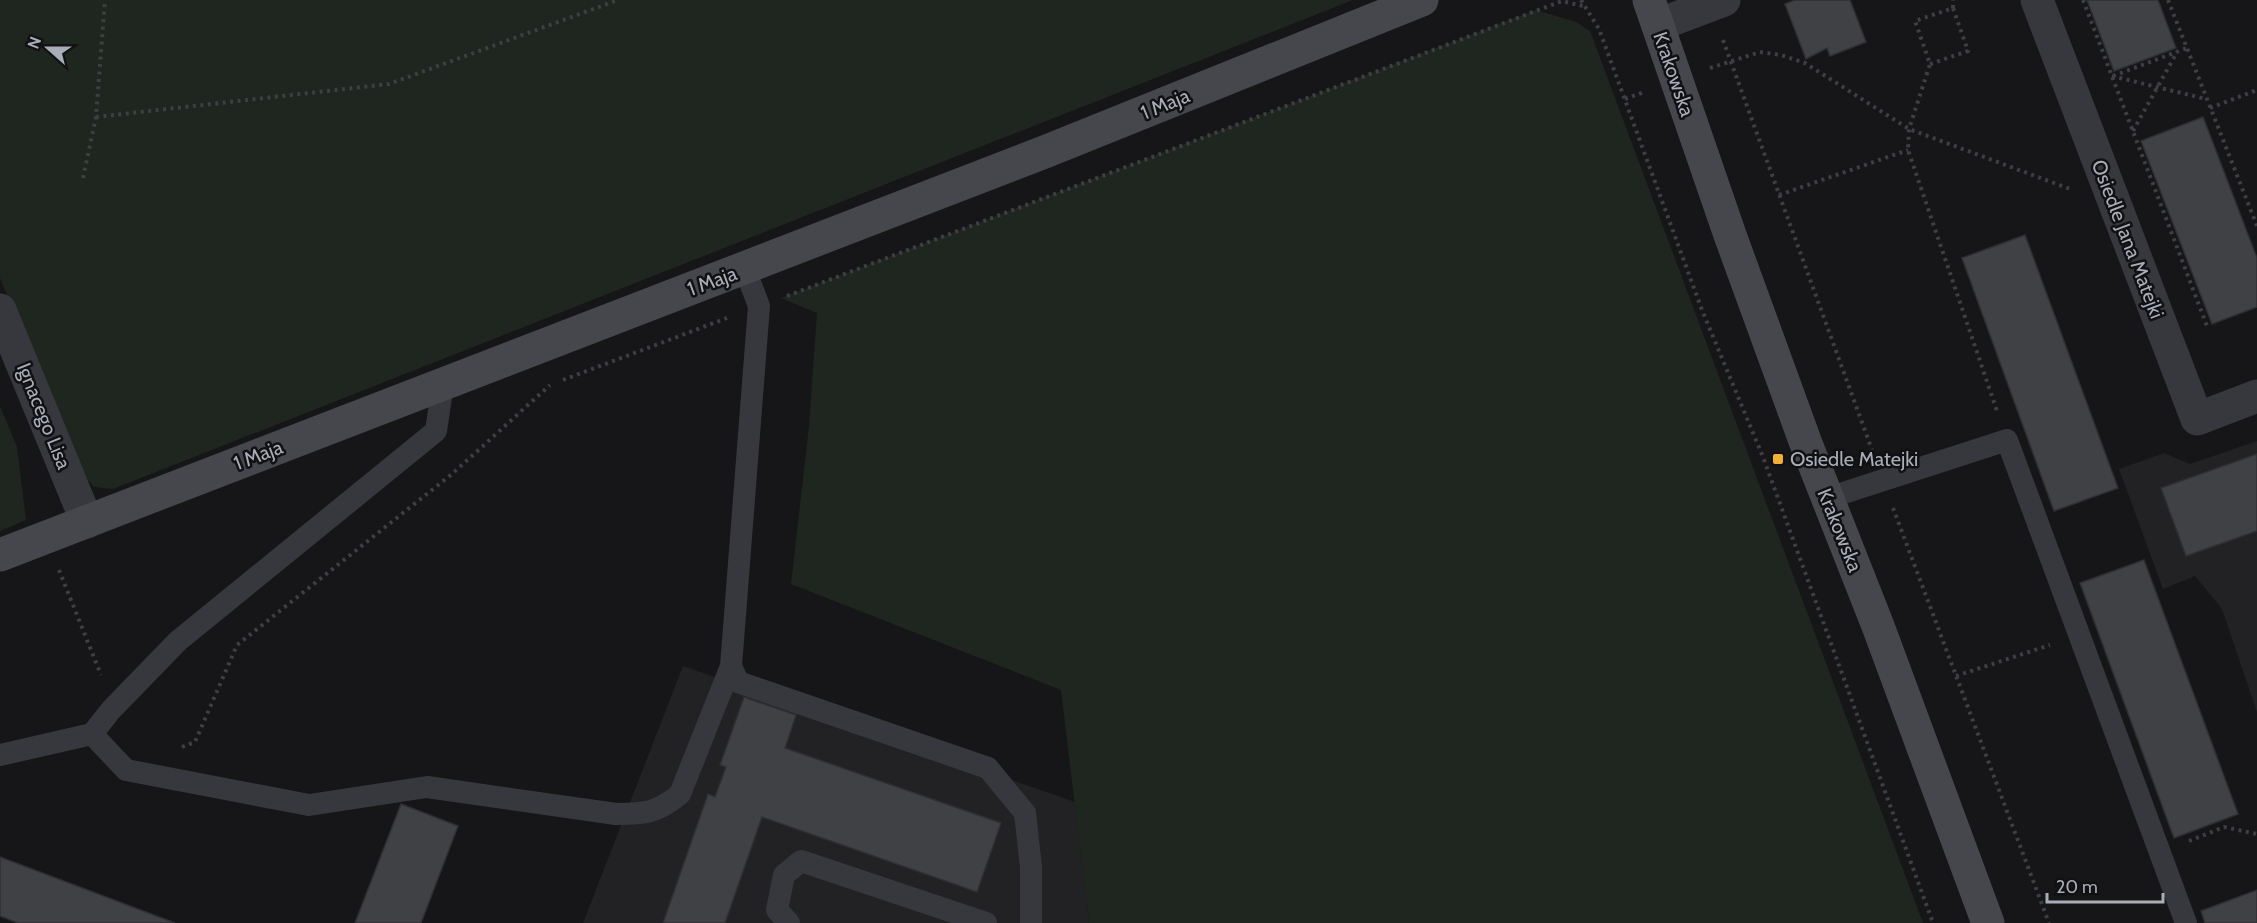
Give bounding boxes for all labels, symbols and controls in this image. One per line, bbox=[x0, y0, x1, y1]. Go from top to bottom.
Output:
north arrow bbox=[18, 18, 78, 78]
street label: Krakowska bbox=[1648, 29, 1700, 120]
text: N bbox=[24, 34, 45, 51]
street label: 1 Maja bbox=[1137, 83, 1193, 125]
street label: Osiedle Jana Matejki bbox=[2087, 156, 2169, 322]
street label: 1 Maja bbox=[684, 261, 740, 301]
street label: Ignacego Lisa bbox=[12, 359, 76, 473]
street label: 1 Maja bbox=[230, 435, 286, 475]
place label: Osiedle Matejki bbox=[1790, 447, 1918, 471]
marker: Osiedle Matejki bbox=[1771, 452, 1785, 466]
street label: Krakowska bbox=[1812, 485, 1868, 576]
scale bar bbox=[2047, 866, 2162, 904]
text: 20 m bbox=[2056, 876, 2098, 898]

